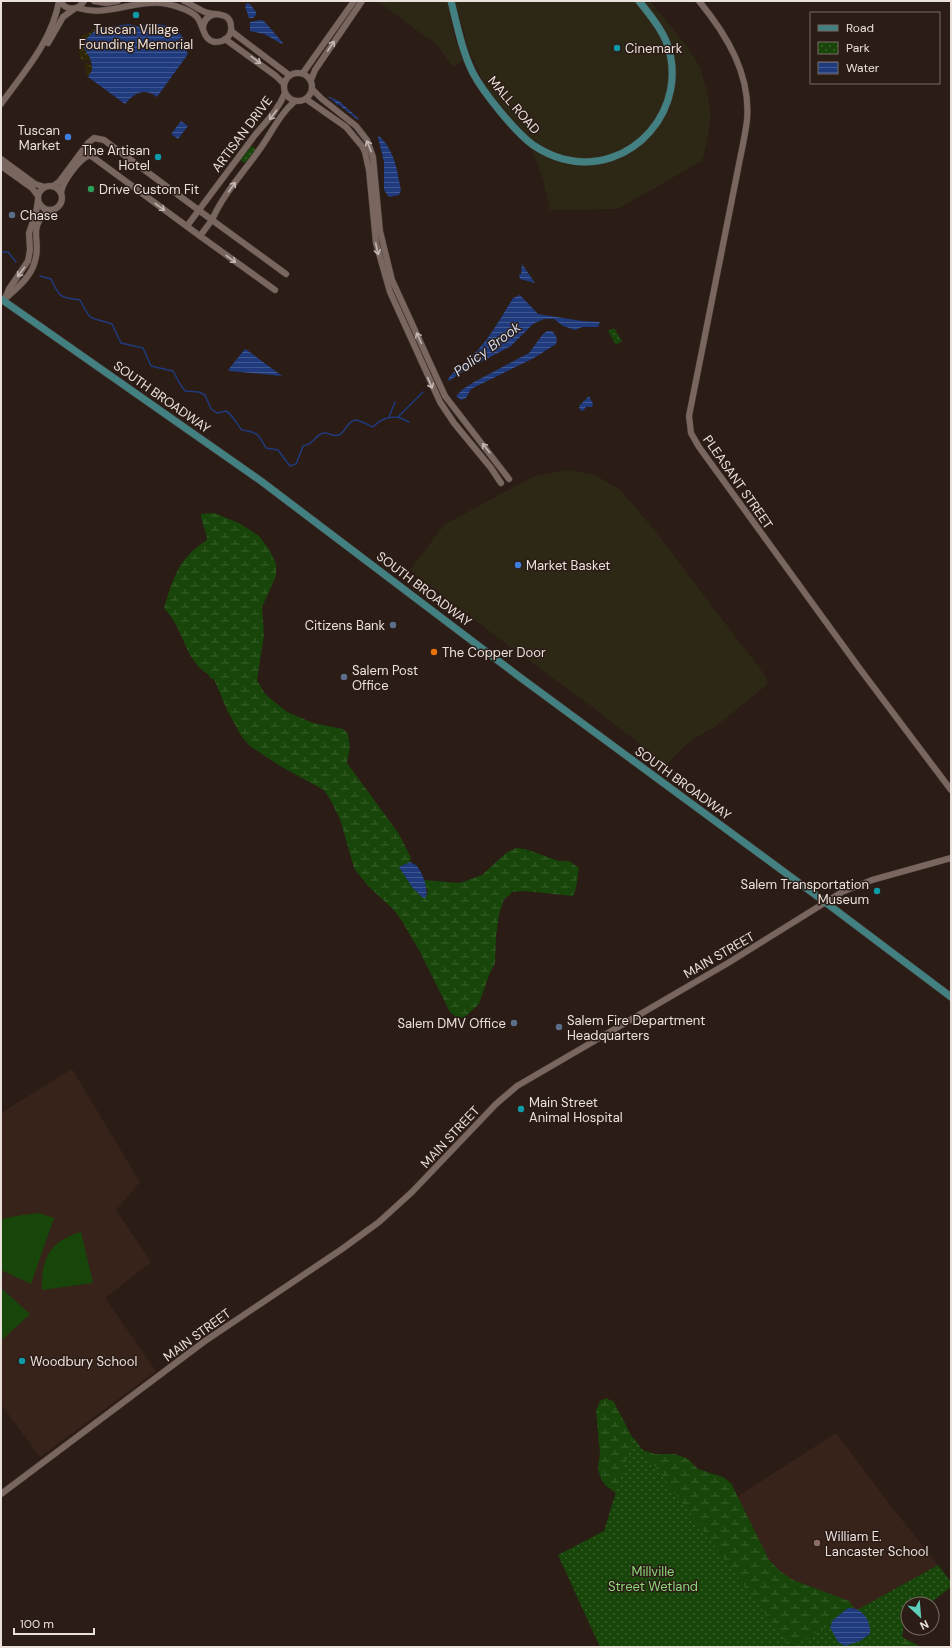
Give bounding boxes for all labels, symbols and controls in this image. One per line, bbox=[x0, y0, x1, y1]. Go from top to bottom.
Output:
marker: Tuscan Village Founding Memorial bbox=[131, 10, 141, 20]
legend bbox=[810, 12, 940, 84]
text: Road bbox=[846, 20, 874, 36]
place label: Tuscan Village Founding Memorial bbox=[79, 21, 193, 53]
place label: Cinemark bbox=[625, 40, 683, 57]
text: Park bbox=[846, 40, 870, 56]
one-way arrow bbox=[327, 41, 335, 52]
marker: Cinemark bbox=[612, 43, 622, 53]
one-way arrow bbox=[250, 56, 261, 64]
text: Water bbox=[846, 60, 880, 76]
street label: MALL ROAD bbox=[484, 72, 544, 138]
street label: ARTISAN DRIVE bbox=[208, 93, 276, 175]
one-way arrow bbox=[268, 109, 277, 120]
place label: Tuscan Market bbox=[17, 122, 60, 154]
marker: Tuscan Market bbox=[63, 132, 73, 142]
one-way arrow bbox=[365, 141, 373, 153]
place label: The Artisan Hotel bbox=[82, 142, 150, 174]
marker: The Artisan Hotel bbox=[153, 152, 163, 162]
place label: Drive Custom Fit bbox=[99, 181, 199, 198]
one-way arrow bbox=[228, 182, 236, 193]
marker: Drive Custom Fit bbox=[86, 184, 96, 194]
one-way arrow bbox=[155, 202, 166, 211]
place label: Chase bbox=[20, 207, 58, 224]
marker: Chase bbox=[7, 210, 17, 220]
one-way arrow bbox=[374, 242, 381, 255]
one-way arrow bbox=[226, 254, 237, 263]
one-way arrow bbox=[17, 266, 25, 277]
water label: Policy Brook bbox=[450, 317, 525, 380]
one-way arrow bbox=[414, 332, 422, 344]
street label: SOUTH BROADWAY bbox=[110, 357, 214, 437]
one-way arrow bbox=[427, 376, 435, 388]
street label: PLEASANT STREET bbox=[699, 432, 777, 532]
one-way arrow bbox=[481, 443, 490, 453]
street label: SOUTH BROADWAY bbox=[373, 548, 475, 631]
place label: Market Basket bbox=[526, 557, 610, 574]
marker: Market Basket bbox=[513, 560, 523, 570]
place label: Citizens Bank bbox=[305, 617, 385, 634]
marker: Citizens Bank bbox=[388, 620, 398, 630]
place label: The Copper Door bbox=[442, 644, 546, 661]
marker: The Copper Door bbox=[429, 647, 439, 657]
place label: Salem Post Office bbox=[352, 662, 418, 694]
marker: Salem Post Office bbox=[339, 672, 349, 682]
street label: SOUTH BROADWAY bbox=[632, 742, 735, 824]
place label: Salem Transportation Museum bbox=[741, 876, 869, 908]
marker: Salem Transportation Museum bbox=[872, 886, 882, 896]
street label: MAIN STREET bbox=[680, 928, 758, 982]
place label: Salem Fire Department Headquarters bbox=[567, 1012, 705, 1044]
place label: Salem DMV Office bbox=[397, 1015, 506, 1032]
marker: Salem DMV Office bbox=[509, 1018, 519, 1028]
marker: Salem Fire Department Headquarters bbox=[554, 1022, 564, 1032]
place label: Main Street Animal Hospital bbox=[529, 1094, 623, 1126]
street label: MAIN STREET bbox=[417, 1102, 483, 1172]
marker: Main Street Animal Hospital bbox=[516, 1104, 526, 1114]
street label: MAIN STREET bbox=[160, 1305, 234, 1365]
place label: Woodbury School bbox=[30, 1353, 137, 1370]
marker: Woodbury School bbox=[17, 1356, 27, 1366]
place label: William E. Lancaster School bbox=[825, 1528, 928, 1560]
marker: William E. Lancaster School bbox=[812, 1538, 822, 1548]
park label: Millville Street Wetland bbox=[608, 1563, 698, 1595]
north arrow bbox=[900, 1596, 940, 1636]
scale bar bbox=[14, 1610, 94, 1636]
text: 100 m bbox=[20, 1616, 54, 1632]
text: N bbox=[918, 1617, 931, 1633]

